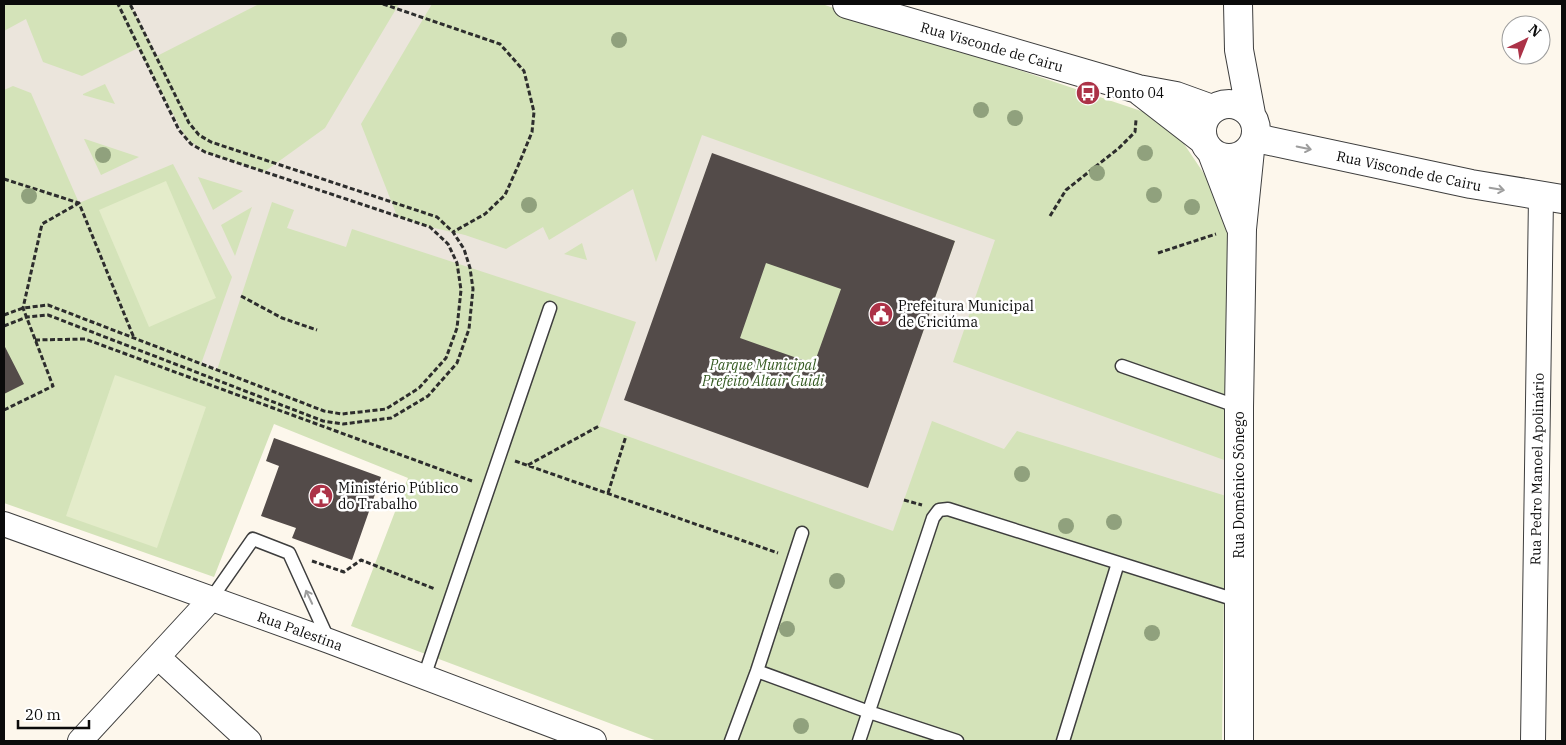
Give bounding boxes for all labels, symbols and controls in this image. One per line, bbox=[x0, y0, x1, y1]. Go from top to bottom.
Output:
north arrow bbox=[1501, 15, 1551, 65]
street label: Rua Visconde de Cairu bbox=[918, 18, 1066, 76]
text: N bbox=[1525, 20, 1545, 41]
bus stop icon: Ponto 04 bbox=[1075, 80, 1101, 106]
place label: Ponto 04 bbox=[1106, 84, 1164, 102]
one-way arrow bbox=[1295, 144, 1311, 153]
street label: Rua Visconde de Cairu bbox=[1335, 147, 1483, 195]
one-way arrow bbox=[1488, 185, 1504, 194]
place label: Prefeitura Municipal de Criciúma bbox=[898, 297, 1034, 331]
public building icon: Prefeitura Municipal de Criciúma bbox=[868, 301, 894, 327]
park label: Parque Municipal Prefeito Altair Guidi bbox=[701, 356, 825, 390]
street label: Rua Pedro Manoel Apolinário bbox=[1526, 373, 1548, 565]
street label: Rua Domênico Sônego bbox=[1230, 411, 1248, 559]
place label: Ministério Público do Trabalho bbox=[338, 479, 458, 513]
public building icon: Ministério Público do Trabalho bbox=[308, 483, 334, 509]
one-way arrow bbox=[303, 590, 313, 605]
street label: Rua Palestina bbox=[255, 607, 345, 655]
scale bar bbox=[18, 698, 89, 730]
text: 20 m bbox=[25, 705, 61, 724]

